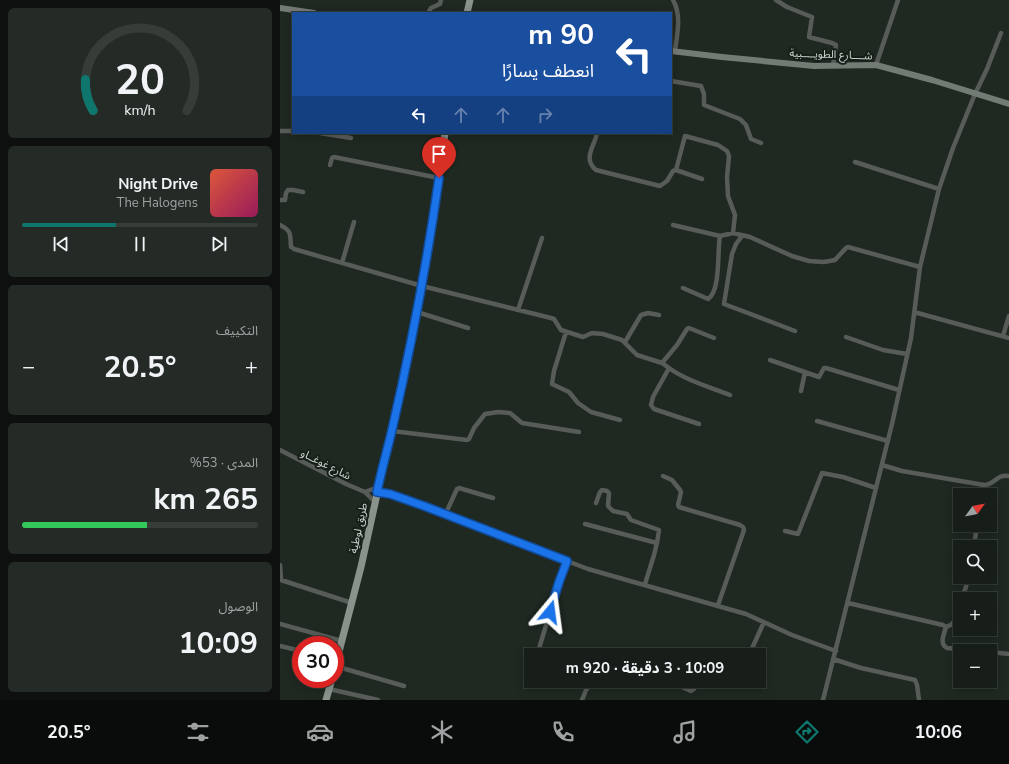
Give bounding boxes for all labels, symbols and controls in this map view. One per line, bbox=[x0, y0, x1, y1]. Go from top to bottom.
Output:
text: 90 m bbox=[528, 16, 594, 54]
icon: left bbox=[608, 28, 660, 80]
street label: شــــارع الطويــــبية bbox=[789, 46, 873, 63]
text: 20 bbox=[115, 52, 165, 109]
text: انعطف يسارًا bbox=[502, 59, 594, 83]
text: km/h bbox=[124, 101, 156, 120]
icon: left bbox=[408, 104, 430, 126]
icon: ahead bbox=[450, 104, 472, 126]
icon: ahead bbox=[492, 104, 514, 126]
icon: right bbox=[534, 104, 556, 126]
pin bbox=[422, 137, 456, 178]
icon: arrive bbox=[428, 143, 450, 165]
text: Night Drive bbox=[118, 174, 198, 194]
text: The Halogens bbox=[117, 194, 198, 212]
icon: previous bbox=[50, 233, 72, 255]
icon: pause bbox=[129, 233, 151, 255]
icon: next bbox=[208, 233, 230, 255]
text: التكييف bbox=[216, 322, 258, 340]
text: 20.5° bbox=[104, 347, 176, 388]
text: − bbox=[22, 352, 35, 382]
text: + bbox=[245, 352, 258, 382]
street label: شارع غوغــاو bbox=[298, 445, 354, 484]
text: المدى · 53% bbox=[190, 454, 258, 472]
text: 265 km bbox=[154, 479, 258, 520]
north arrow bbox=[953, 488, 997, 532]
map controls bbox=[953, 488, 997, 688]
street label: طريق لوطية bbox=[346, 501, 371, 555]
button: search bbox=[953, 540, 997, 584]
position arrow bbox=[529, 591, 571, 633]
button: + bbox=[953, 592, 997, 636]
text: الوصول bbox=[218, 598, 258, 616]
text: 10:09 bbox=[179, 623, 258, 664]
speed limit sign: 30 bbox=[292, 636, 344, 688]
button: − bbox=[953, 644, 997, 688]
text: 10:09 · 3 دقيقة · 920 m bbox=[566, 658, 724, 678]
icon: filters bbox=[184, 718, 212, 746]
icon: car bbox=[306, 718, 334, 746]
icon: climate bbox=[428, 718, 456, 746]
icon: phone bbox=[549, 718, 577, 746]
icon: music bbox=[671, 718, 699, 746]
icon: directions bbox=[793, 718, 821, 746]
text: 20.5° bbox=[47, 720, 91, 744]
text: 10:06 bbox=[914, 720, 962, 744]

